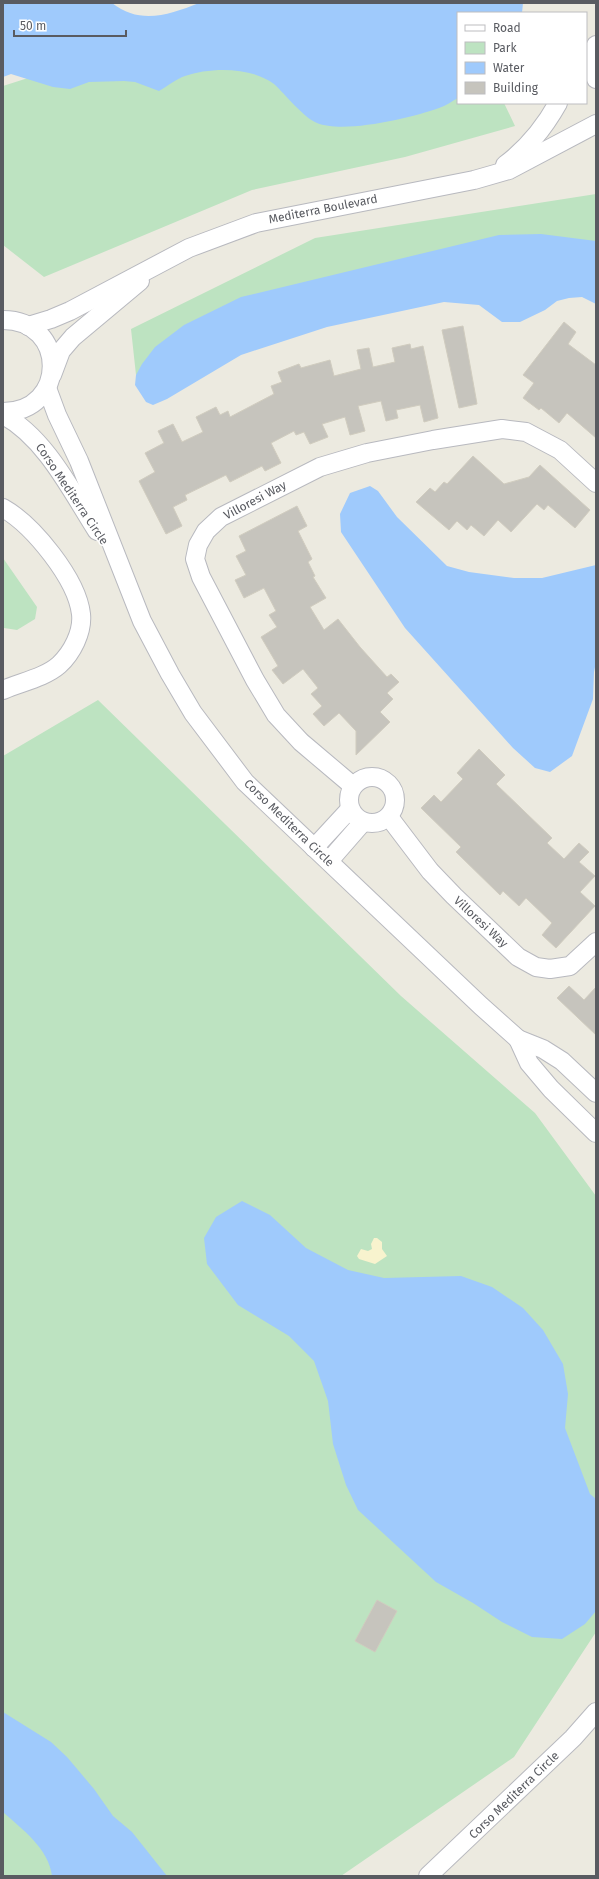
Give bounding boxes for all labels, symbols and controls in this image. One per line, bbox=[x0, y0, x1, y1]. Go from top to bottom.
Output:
scale bar bbox=[14, 12, 126, 38]
legend bbox=[457, 12, 587, 104]
text: 50 m bbox=[20, 19, 46, 33]
text: Road bbox=[493, 21, 521, 35]
text: Park bbox=[493, 41, 517, 55]
text: Water bbox=[493, 61, 525, 75]
text: Building bbox=[493, 81, 539, 95]
street label: Mediterra Boulevard bbox=[267, 192, 379, 226]
street label: Corso Mediterra Circle bbox=[33, 441, 111, 547]
street label: Villoresi Way bbox=[221, 478, 289, 522]
street label: Corso Mediterra Circle bbox=[241, 776, 337, 870]
street label: Villoresi Way bbox=[451, 893, 511, 951]
street label: Corso Mediterra Circle bbox=[466, 1748, 562, 1842]

